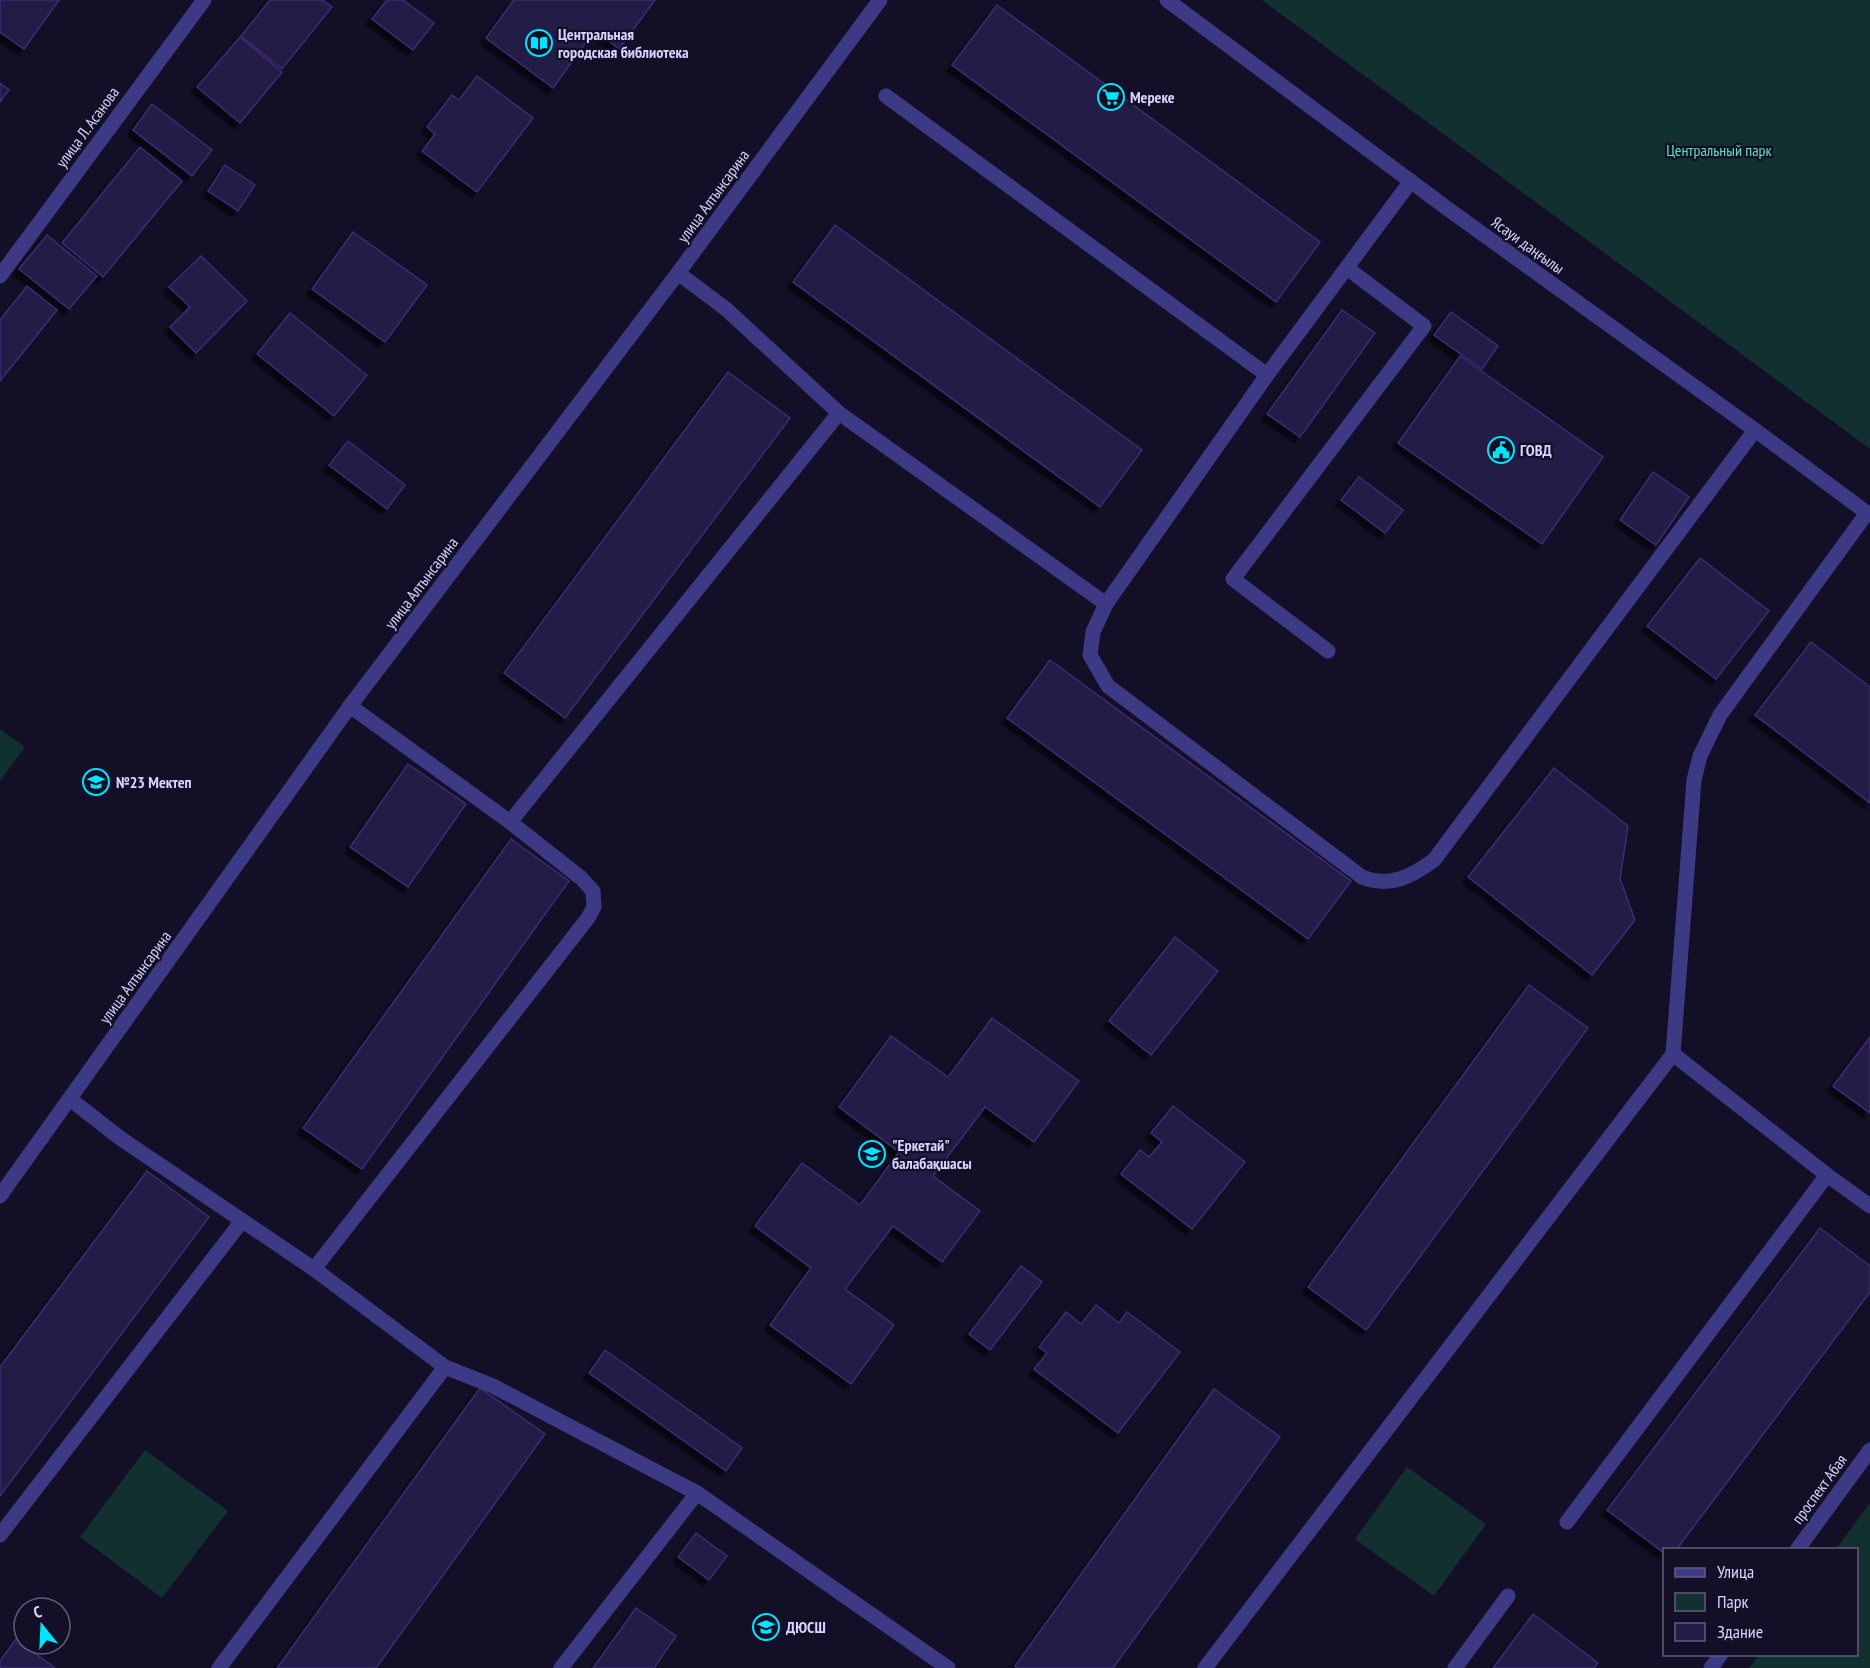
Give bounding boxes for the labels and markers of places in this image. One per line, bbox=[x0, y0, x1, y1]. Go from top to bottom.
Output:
place label: Центральная городская библиотека bbox=[558, 24, 689, 62]
library icon: Центральная городская библиотека bbox=[524, 28, 554, 58]
supermarket icon: Мереке bbox=[1096, 82, 1126, 112]
place label: Мереке bbox=[1130, 87, 1175, 107]
public building icon: ГОВД bbox=[1486, 435, 1516, 465]
place label: ГОВД bbox=[1520, 440, 1552, 460]
school or university icon: №23 Мектеп bbox=[81, 767, 111, 797]
place label: №23 Мектеп bbox=[116, 772, 192, 792]
place label: "Еркетай" балабақшасы bbox=[892, 1135, 972, 1173]
school or university icon: "Еркетай" балабақшасы bbox=[857, 1139, 887, 1169]
school or university icon: ДЮСШ bbox=[751, 1612, 781, 1642]
place label: ДЮСШ bbox=[786, 1617, 826, 1637]

